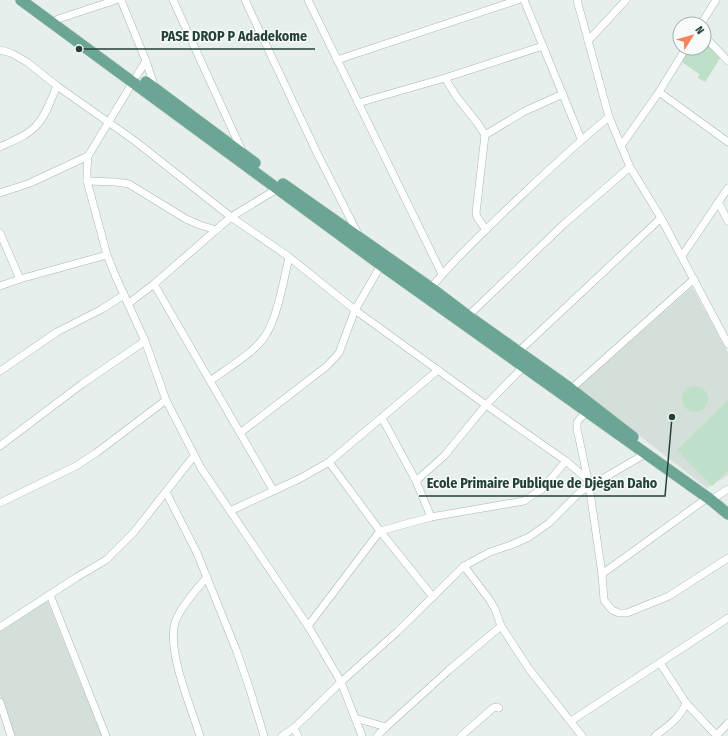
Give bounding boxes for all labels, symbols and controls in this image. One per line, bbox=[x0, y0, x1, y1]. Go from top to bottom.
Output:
north arrow bbox=[672, 16, 712, 56]
callout: PASE DROP P Adadekome bbox=[153, 23, 315, 49]
text: N bbox=[692, 24, 707, 37]
text: PASE DROP P Adadekome bbox=[161, 28, 307, 45]
callout: Ecole Primaire Publique de Djègan Daho bbox=[419, 470, 665, 496]
text: Ecole Primaire Publique de Djègan Daho bbox=[427, 475, 658, 492]

